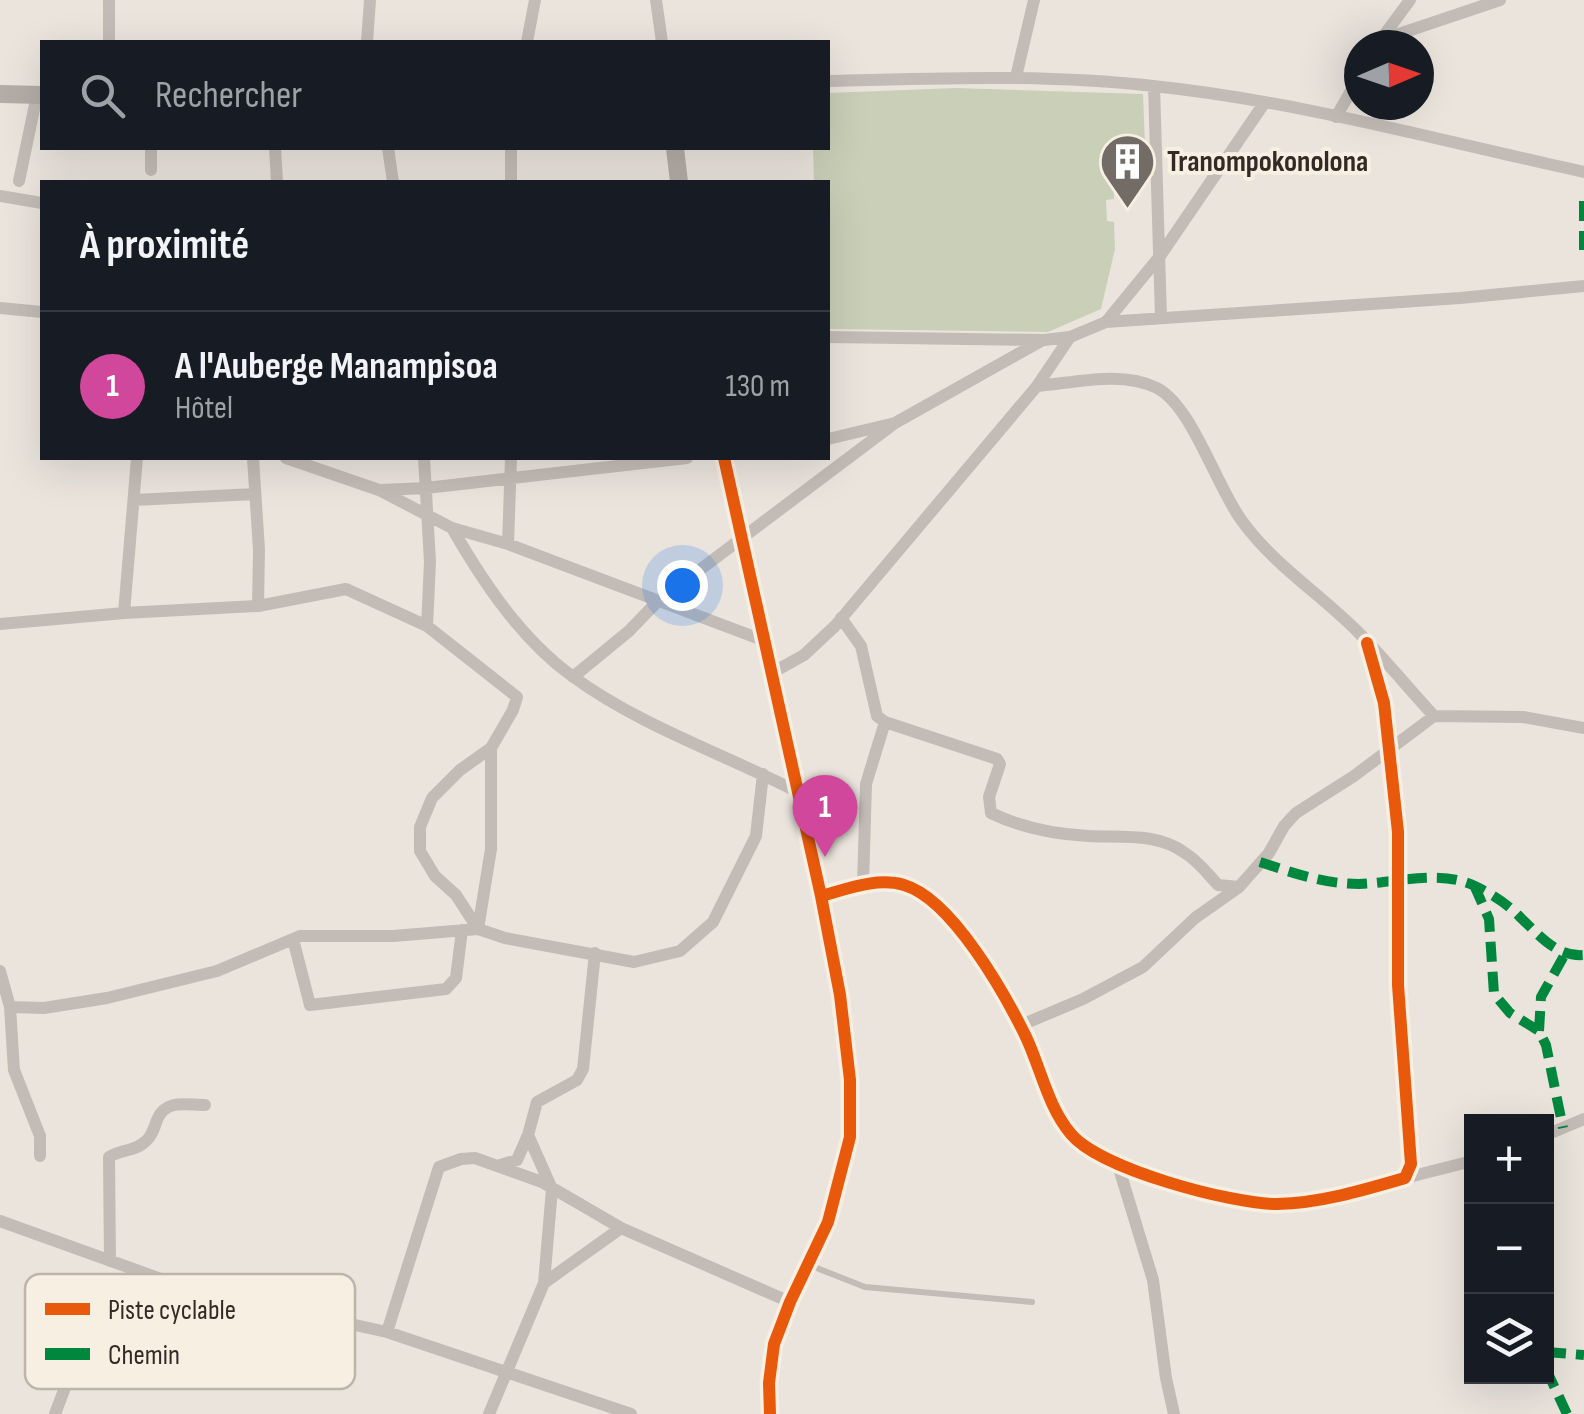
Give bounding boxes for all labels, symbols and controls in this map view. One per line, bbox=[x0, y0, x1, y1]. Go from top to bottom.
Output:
north arrow bbox=[1344, 30, 1434, 120]
search box bbox=[40, 40, 830, 150]
icon: search bbox=[75, 68, 130, 123]
text: Rechercher bbox=[155, 73, 302, 118]
building icon: Tranompokonolona bbox=[1098, 132, 1158, 211]
place label: Tranompokonolona bbox=[1167, 144, 1368, 180]
text: À proximité bbox=[80, 220, 249, 271]
text: A l'Auberge Manampisoa bbox=[175, 344, 498, 389]
text: 1 bbox=[106, 367, 119, 406]
text: 130 m bbox=[725, 367, 790, 406]
text: Hôtel bbox=[175, 389, 233, 428]
your location bbox=[657, 560, 708, 611]
pin: 1 bbox=[792, 774, 858, 857]
map controls bbox=[1464, 1114, 1554, 1384]
button: + bbox=[1464, 1114, 1554, 1204]
button: − bbox=[1464, 1204, 1554, 1294]
legend bbox=[25, 1274, 355, 1389]
text: Piste cyclable bbox=[108, 1294, 236, 1327]
button: layers bbox=[1464, 1294, 1554, 1384]
text: Chemin bbox=[108, 1339, 180, 1372]

